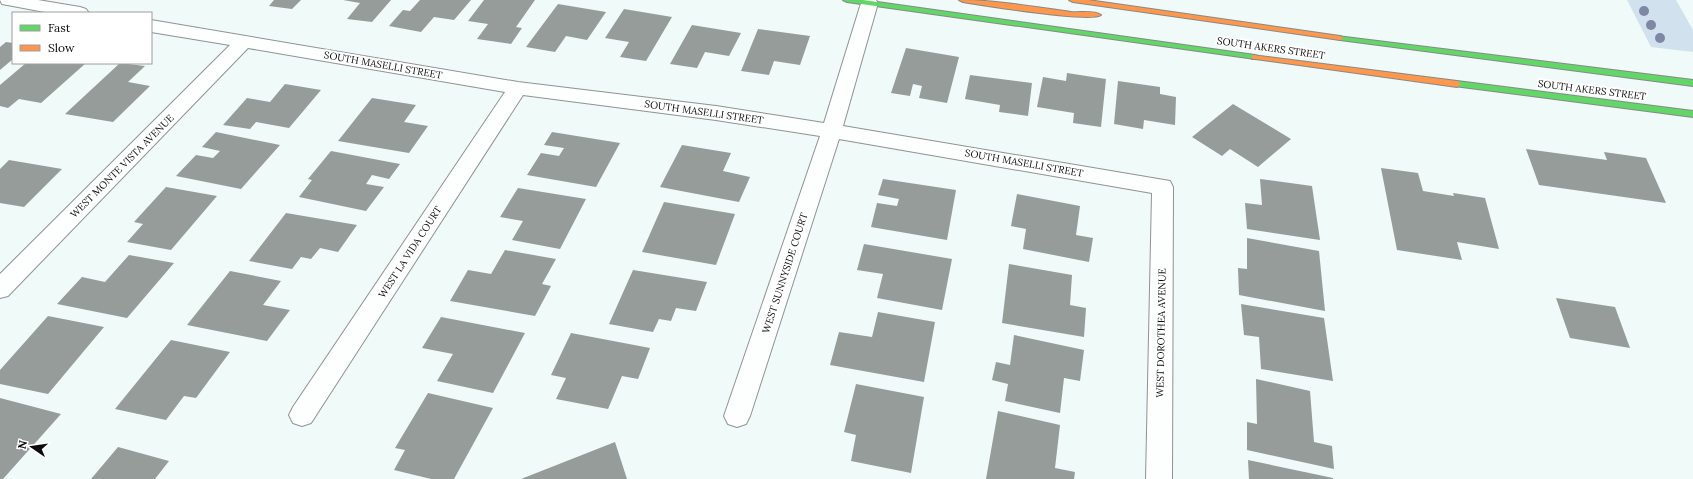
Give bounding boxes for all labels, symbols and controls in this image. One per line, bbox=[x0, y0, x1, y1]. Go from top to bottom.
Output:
legend bbox=[12, 12, 152, 64]
text: Fast bbox=[48, 20, 71, 35]
street label: SOUTH AKERS STREET bbox=[1216, 34, 1326, 62]
text: Slow bbox=[48, 40, 75, 55]
street label: SOUTH MASELLI STREET bbox=[323, 48, 444, 82]
street label: SOUTH AKERS STREET bbox=[1537, 77, 1647, 103]
street label: SOUTH MASELLI STREET bbox=[644, 97, 765, 127]
street label: WEST MONTE VISTA AVENUE bbox=[67, 111, 177, 221]
street label: SOUTH MASELLI STREET bbox=[964, 146, 1085, 180]
street label: WEST LA VIDA COURT bbox=[375, 203, 445, 300]
street label: WEST SUNNYSIDE COURT bbox=[759, 211, 811, 335]
street label: WEST DOROTHEA AVENUE bbox=[1153, 268, 1169, 398]
north arrow bbox=[12, 427, 52, 467]
text: N bbox=[14, 439, 30, 450]

